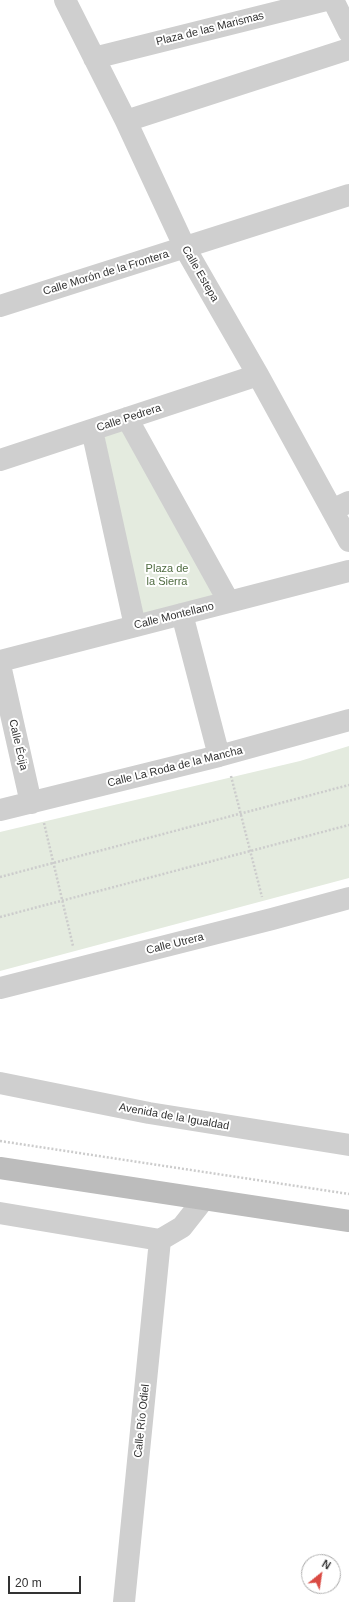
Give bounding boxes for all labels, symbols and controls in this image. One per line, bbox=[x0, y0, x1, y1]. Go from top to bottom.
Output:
street label: Plaza de las Marismas bbox=[155, 9, 265, 49]
street label: Calle Estepa bbox=[179, 244, 221, 304]
street label: Calle Morón de la Frontera bbox=[42, 248, 170, 298]
street label: Calle Pedrera bbox=[95, 401, 163, 435]
park label: Plaza de la Sierra bbox=[146, 562, 188, 588]
street label: Calle Montellano bbox=[133, 600, 215, 632]
street label: Calle Écija bbox=[6, 718, 30, 772]
street label: Calle La Roda de la Mancha bbox=[106, 744, 244, 790]
street label: Calle Utrera bbox=[145, 930, 205, 958]
street label: Avenida de la Igualdad bbox=[118, 1101, 230, 1133]
street label: Calle Río Odiel bbox=[132, 1384, 152, 1458]
north arrow bbox=[301, 1554, 341, 1594]
text: N bbox=[320, 1557, 333, 1572]
scale bar bbox=[10, 1568, 83, 1594]
text: 20 m bbox=[15, 1576, 42, 1590]

